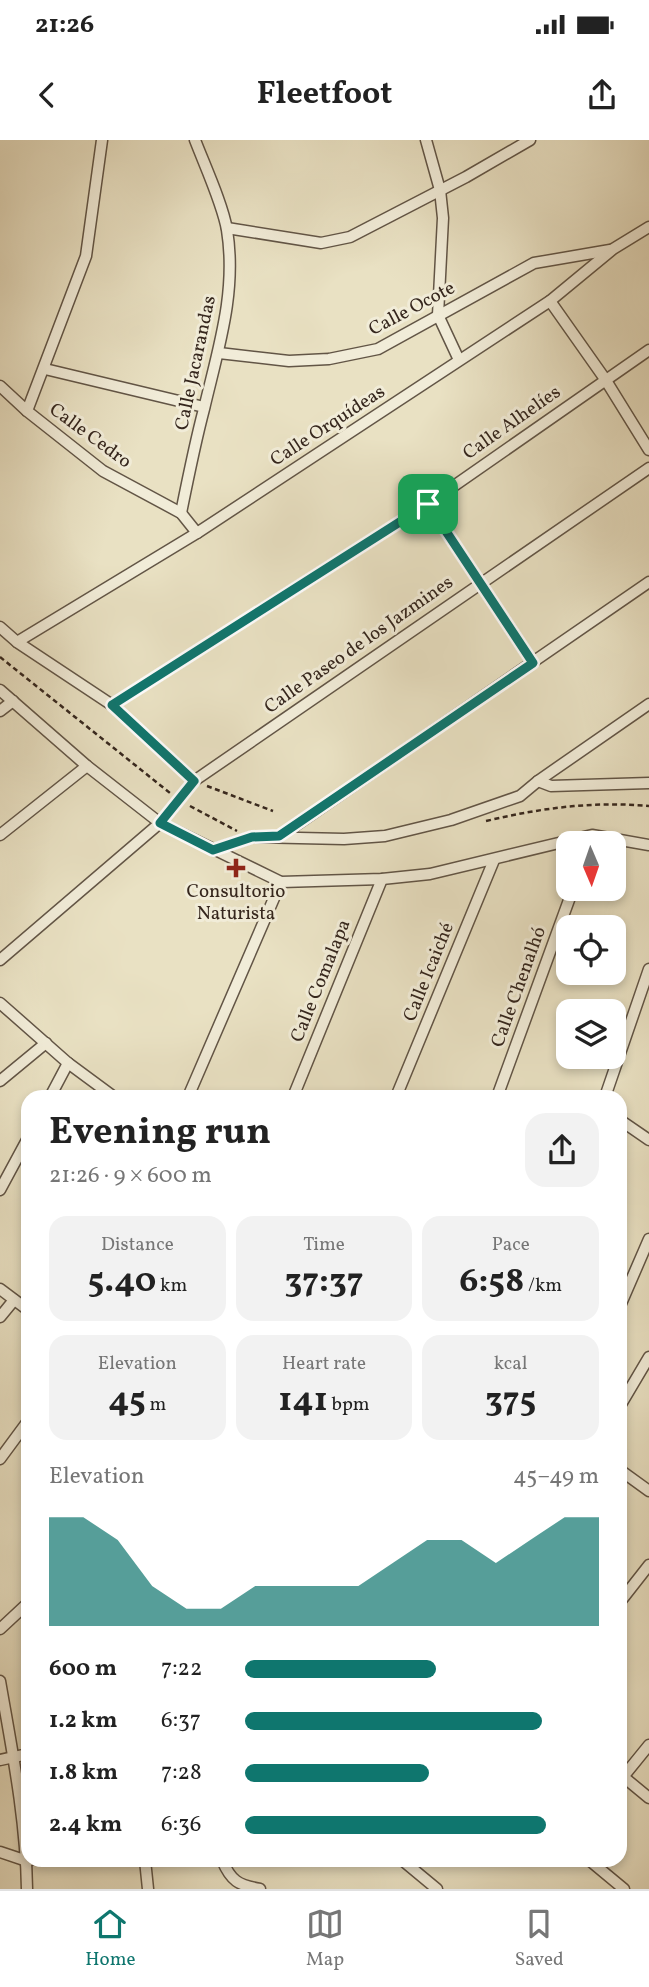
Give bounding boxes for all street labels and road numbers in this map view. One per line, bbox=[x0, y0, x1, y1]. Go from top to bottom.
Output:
street label: Calle Ocote bbox=[364, 275, 460, 343]
street label: Calle Jacarandas bbox=[169, 293, 223, 433]
street label: Calle Orquídeas bbox=[266, 379, 390, 473]
street label: Calle Alhelíes bbox=[458, 380, 566, 466]
street label: Calle Cedro bbox=[43, 397, 137, 475]
street label: Calle Paseo de los Jazmines bbox=[259, 570, 459, 720]
street label: Calle Comalapa bbox=[285, 916, 357, 1046]
street label: Calle Icaiché bbox=[397, 919, 461, 1025]
street label: Calle Chenalhó bbox=[485, 923, 553, 1051]

